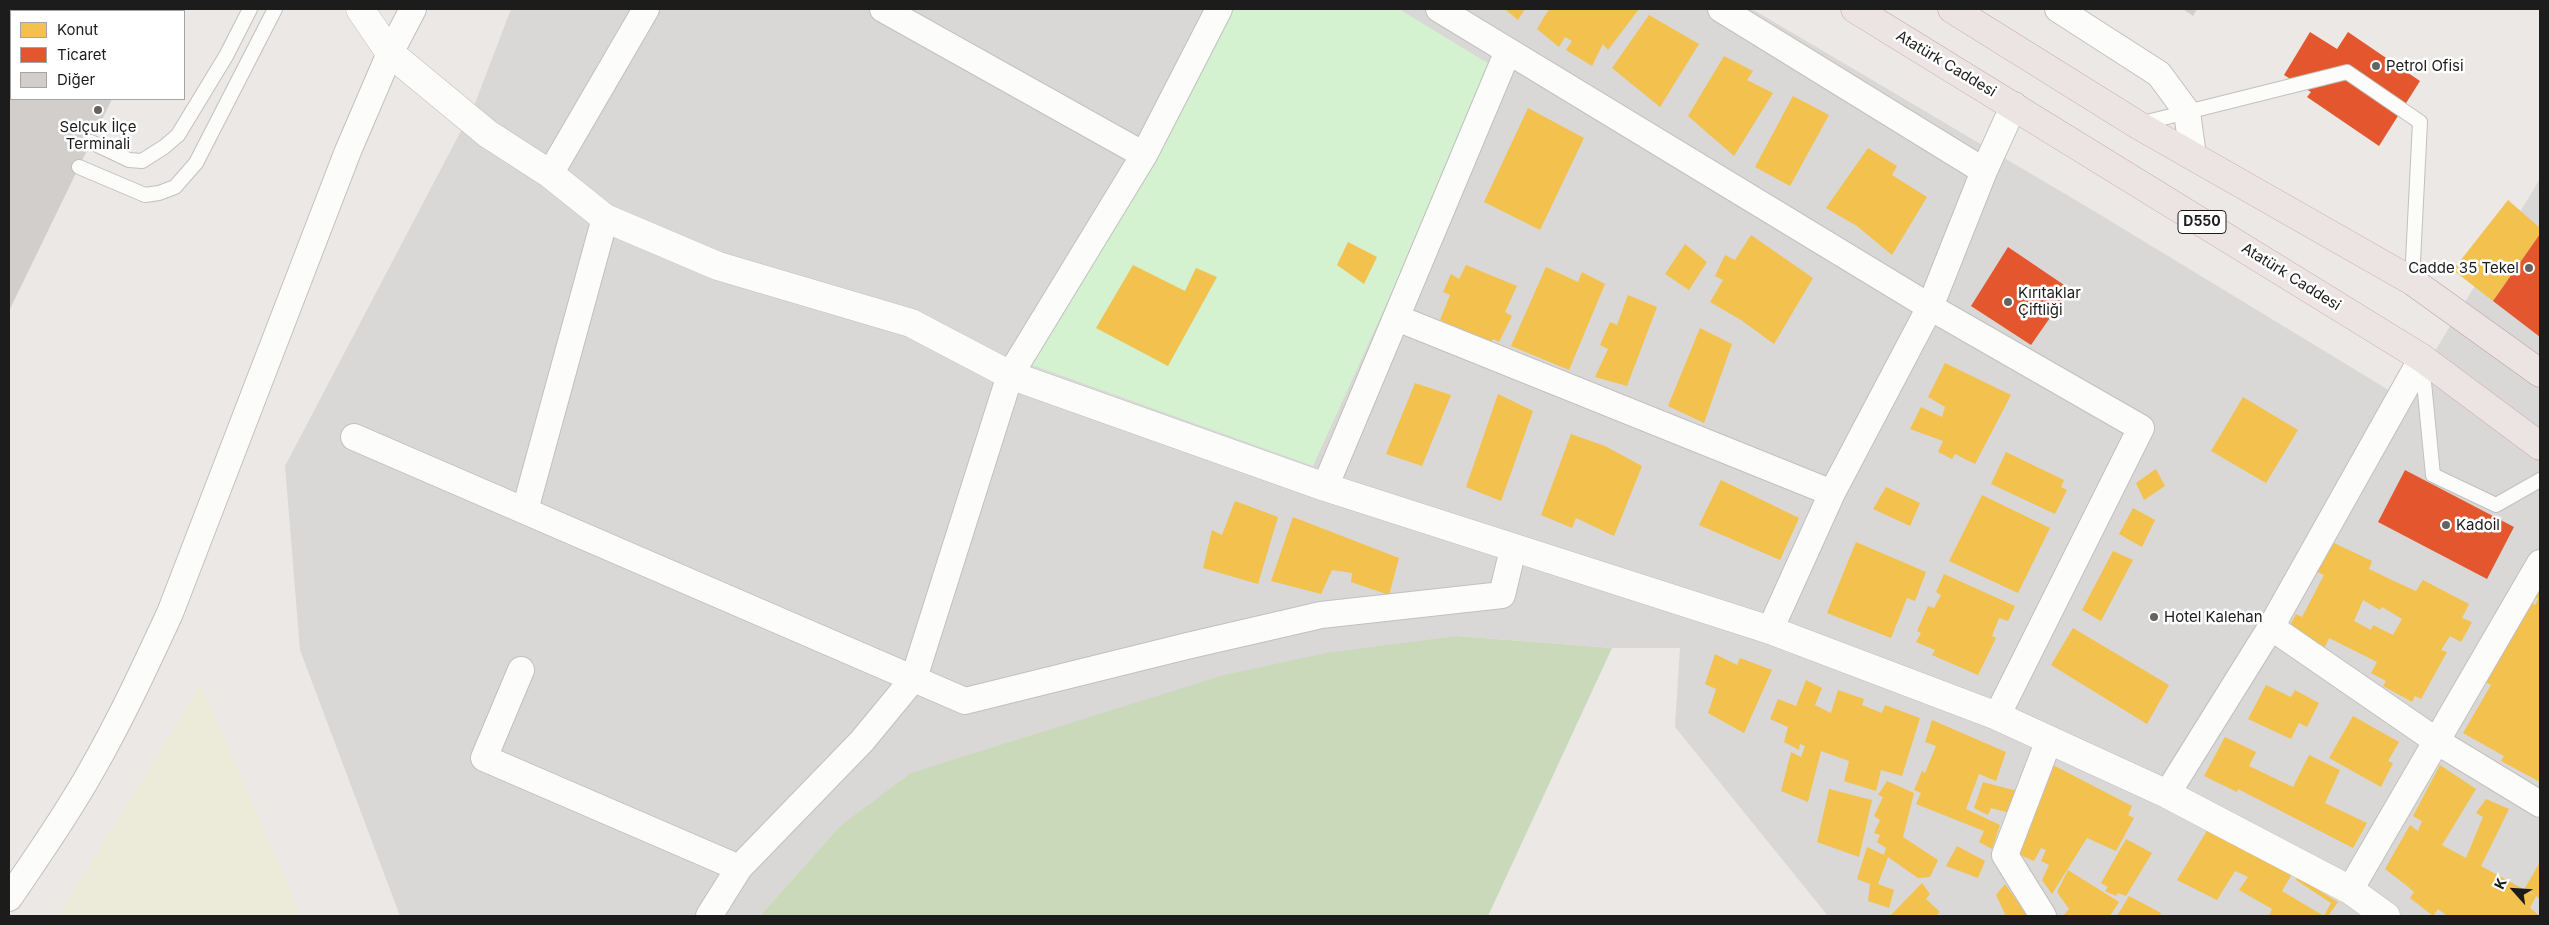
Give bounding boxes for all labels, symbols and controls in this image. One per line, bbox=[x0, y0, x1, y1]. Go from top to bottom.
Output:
legend bbox=[10, 10, 185, 100]
text: Konut bbox=[57, 20, 98, 39]
street label: Atatürk Caddesi bbox=[1893, 27, 1999, 101]
text: Ticaret bbox=[57, 45, 107, 64]
place label: Petrol Ofisi bbox=[2386, 57, 2464, 75]
marker: Petrol Ofisi bbox=[2370, 60, 2382, 72]
text: Diğer bbox=[57, 70, 95, 89]
marker: Selçuk İlçe Terminali bbox=[92, 104, 104, 116]
place label: Selçuk İlçe Terminali bbox=[60, 118, 136, 153]
road number: D550 bbox=[2178, 210, 2226, 233]
street label: Atatürk Caddesi bbox=[2238, 239, 2344, 315]
place label: Cadde 35 Tekel bbox=[2408, 259, 2519, 277]
marker: Cadde 35 Tekel bbox=[2523, 262, 2535, 274]
place label: Kırıtaklar Çiftliği bbox=[2018, 284, 2081, 319]
marker: Kırıtaklar Çiftliği bbox=[2002, 296, 2014, 308]
place label: Kadoil bbox=[2456, 516, 2500, 534]
marker: Kadoil bbox=[2440, 519, 2452, 531]
place label: Hotel Kalehan bbox=[2164, 608, 2263, 626]
marker: Hotel Kalehan bbox=[2148, 611, 2160, 623]
north arrow bbox=[2489, 865, 2539, 915]
text: K bbox=[2490, 875, 2510, 891]

